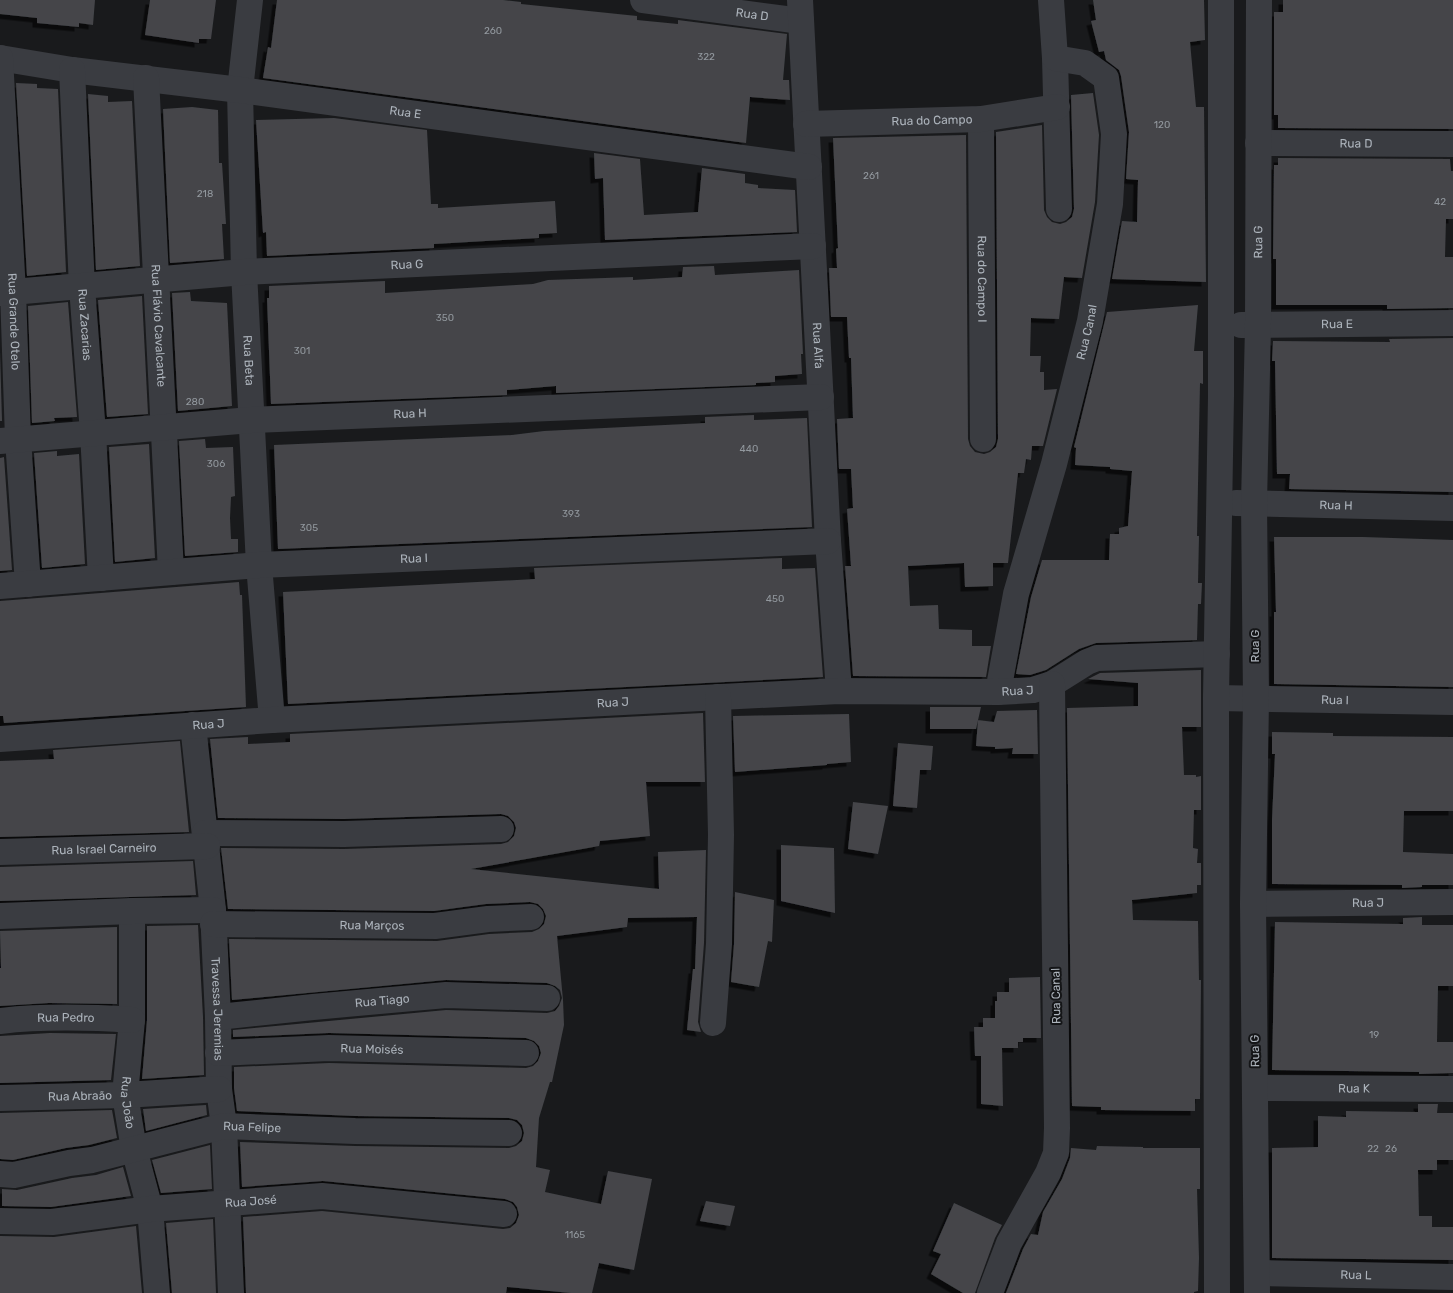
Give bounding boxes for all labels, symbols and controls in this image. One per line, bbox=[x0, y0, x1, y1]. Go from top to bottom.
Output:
street label: Rua D bbox=[735, 5, 769, 24]
house number: 260 bbox=[484, 25, 502, 37]
house number: 322 bbox=[697, 51, 715, 63]
street label: Rua E bbox=[389, 103, 422, 121]
street label: Rua do Campo bbox=[891, 112, 973, 129]
house number: 120 bbox=[1154, 119, 1170, 131]
street label: Rua D bbox=[1339, 136, 1373, 151]
house number: 261 bbox=[863, 170, 879, 182]
house number: 218 bbox=[197, 188, 213, 200]
house number: 42 bbox=[1434, 196, 1446, 208]
street label: Rua G bbox=[1251, 226, 1265, 259]
street label: Rua do Campo I bbox=[975, 235, 989, 323]
street label: Rua G bbox=[390, 257, 424, 272]
street label: Rua Flávio Cavalcante bbox=[148, 264, 169, 388]
street label: Rua Grande Otelo bbox=[5, 273, 23, 371]
street label: Rua Zacarias bbox=[75, 288, 95, 361]
street label: Rua Canal bbox=[1074, 303, 1100, 361]
house number: 350 bbox=[436, 312, 454, 324]
street label: Rua E bbox=[1321, 317, 1353, 331]
street label: Rua Alfa bbox=[810, 322, 826, 369]
street label: Rua Beta bbox=[240, 335, 257, 386]
house number: 301 bbox=[294, 345, 310, 357]
house number: 280 bbox=[186, 396, 204, 408]
street label: Rua H bbox=[393, 406, 427, 421]
house number: 440 bbox=[740, 443, 758, 455]
house number: 306 bbox=[207, 458, 225, 470]
street label: Rua H bbox=[1319, 498, 1353, 513]
house number: 393 bbox=[562, 508, 580, 520]
house number: 305 bbox=[300, 522, 318, 534]
street label: Rua I bbox=[400, 551, 428, 566]
house number: 450 bbox=[766, 593, 784, 605]
street label: Rua G bbox=[1248, 630, 1262, 662]
street label: Rua J bbox=[1001, 683, 1034, 699]
street label: Rua I bbox=[1321, 693, 1349, 707]
street label: Rua J bbox=[596, 695, 629, 710]
street label: Rua J bbox=[192, 716, 225, 733]
street label: Rua Israel Carneiro bbox=[51, 840, 157, 858]
street label: Rua J bbox=[1352, 896, 1384, 910]
street label: Rua Marços bbox=[339, 918, 405, 933]
street label: Travessa Jeremias bbox=[208, 957, 226, 1061]
street label: Rua Canal bbox=[1049, 968, 1063, 1024]
street label: Rua Tiago bbox=[354, 991, 410, 1010]
street label: Rua Pedro bbox=[37, 1010, 95, 1025]
house number: 19 bbox=[1369, 1029, 1379, 1041]
street label: Rua G bbox=[1248, 1034, 1262, 1068]
street label: Rua Moisés bbox=[340, 1041, 404, 1057]
street label: Rua João bbox=[118, 1076, 138, 1130]
street label: Rua K bbox=[1338, 1081, 1371, 1096]
street label: Rua Abraão bbox=[48, 1088, 112, 1104]
street label: Rua Felipe bbox=[223, 1119, 282, 1135]
house number: 22 bbox=[1367, 1143, 1379, 1155]
house number: 26 bbox=[1385, 1143, 1397, 1155]
street label: Rua José bbox=[224, 1192, 278, 1210]
house number: 1165 bbox=[565, 1229, 585, 1241]
street label: Rua L bbox=[1340, 1268, 1372, 1282]

